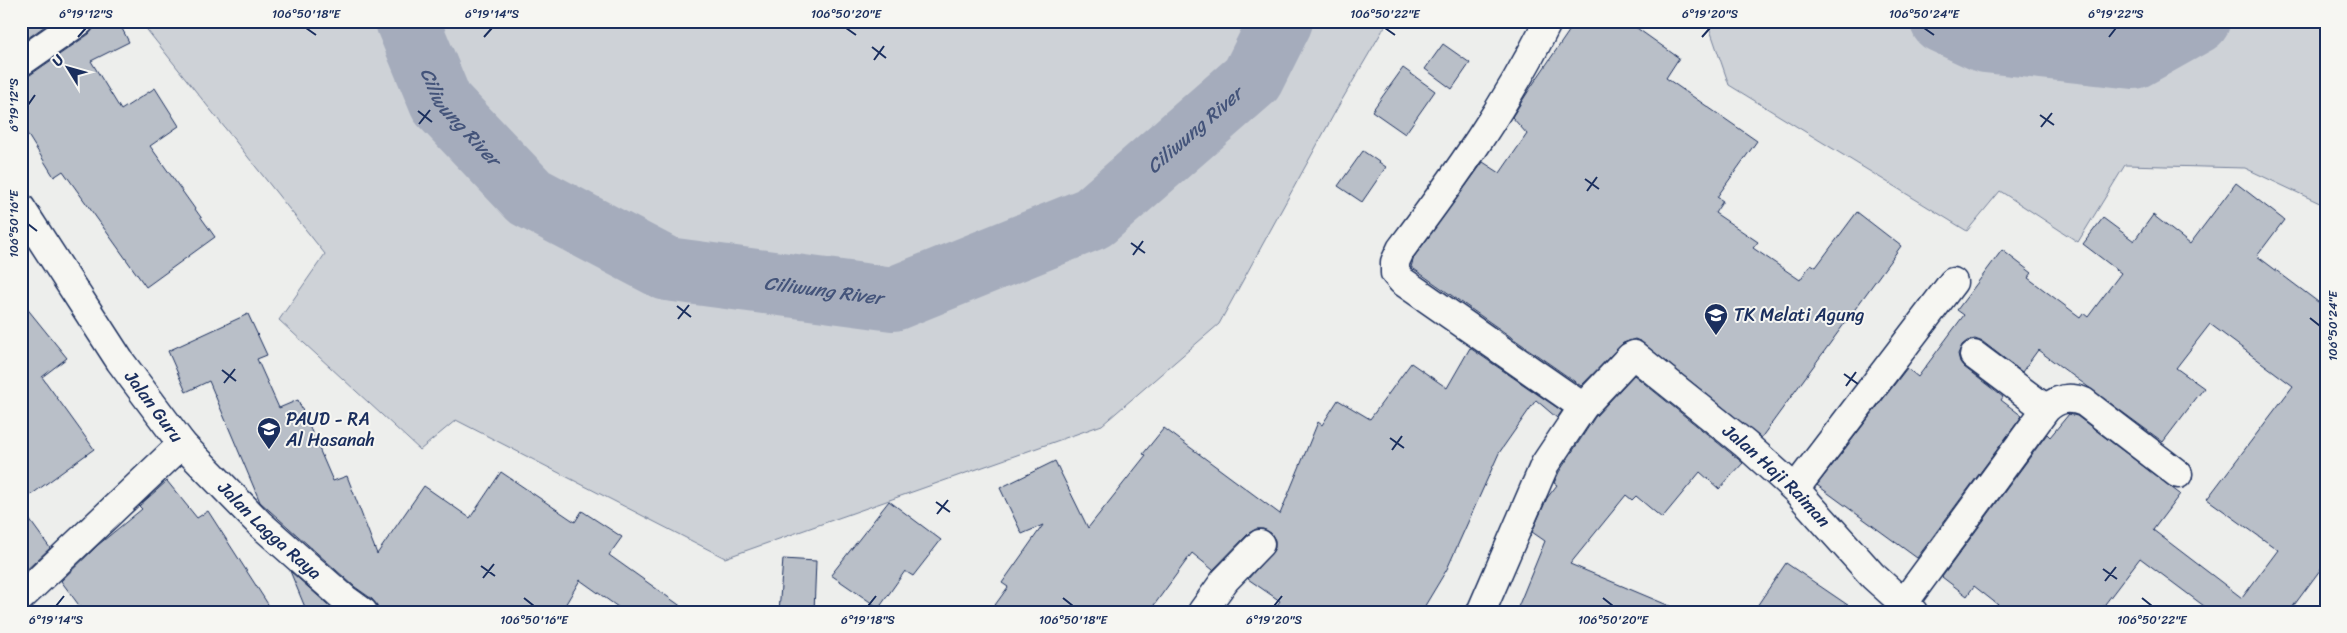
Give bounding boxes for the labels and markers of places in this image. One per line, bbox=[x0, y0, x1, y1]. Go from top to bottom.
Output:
place label: TK Melati Agung bbox=[1734, 299, 1864, 331]
school or university icon: TK Melati Agung bbox=[1703, 302, 1729, 336]
place label: PAUD - RA Al Hasanah bbox=[285, 403, 375, 456]
school or university icon: PAUD - RA Al Hasanah bbox=[256, 416, 282, 450]

